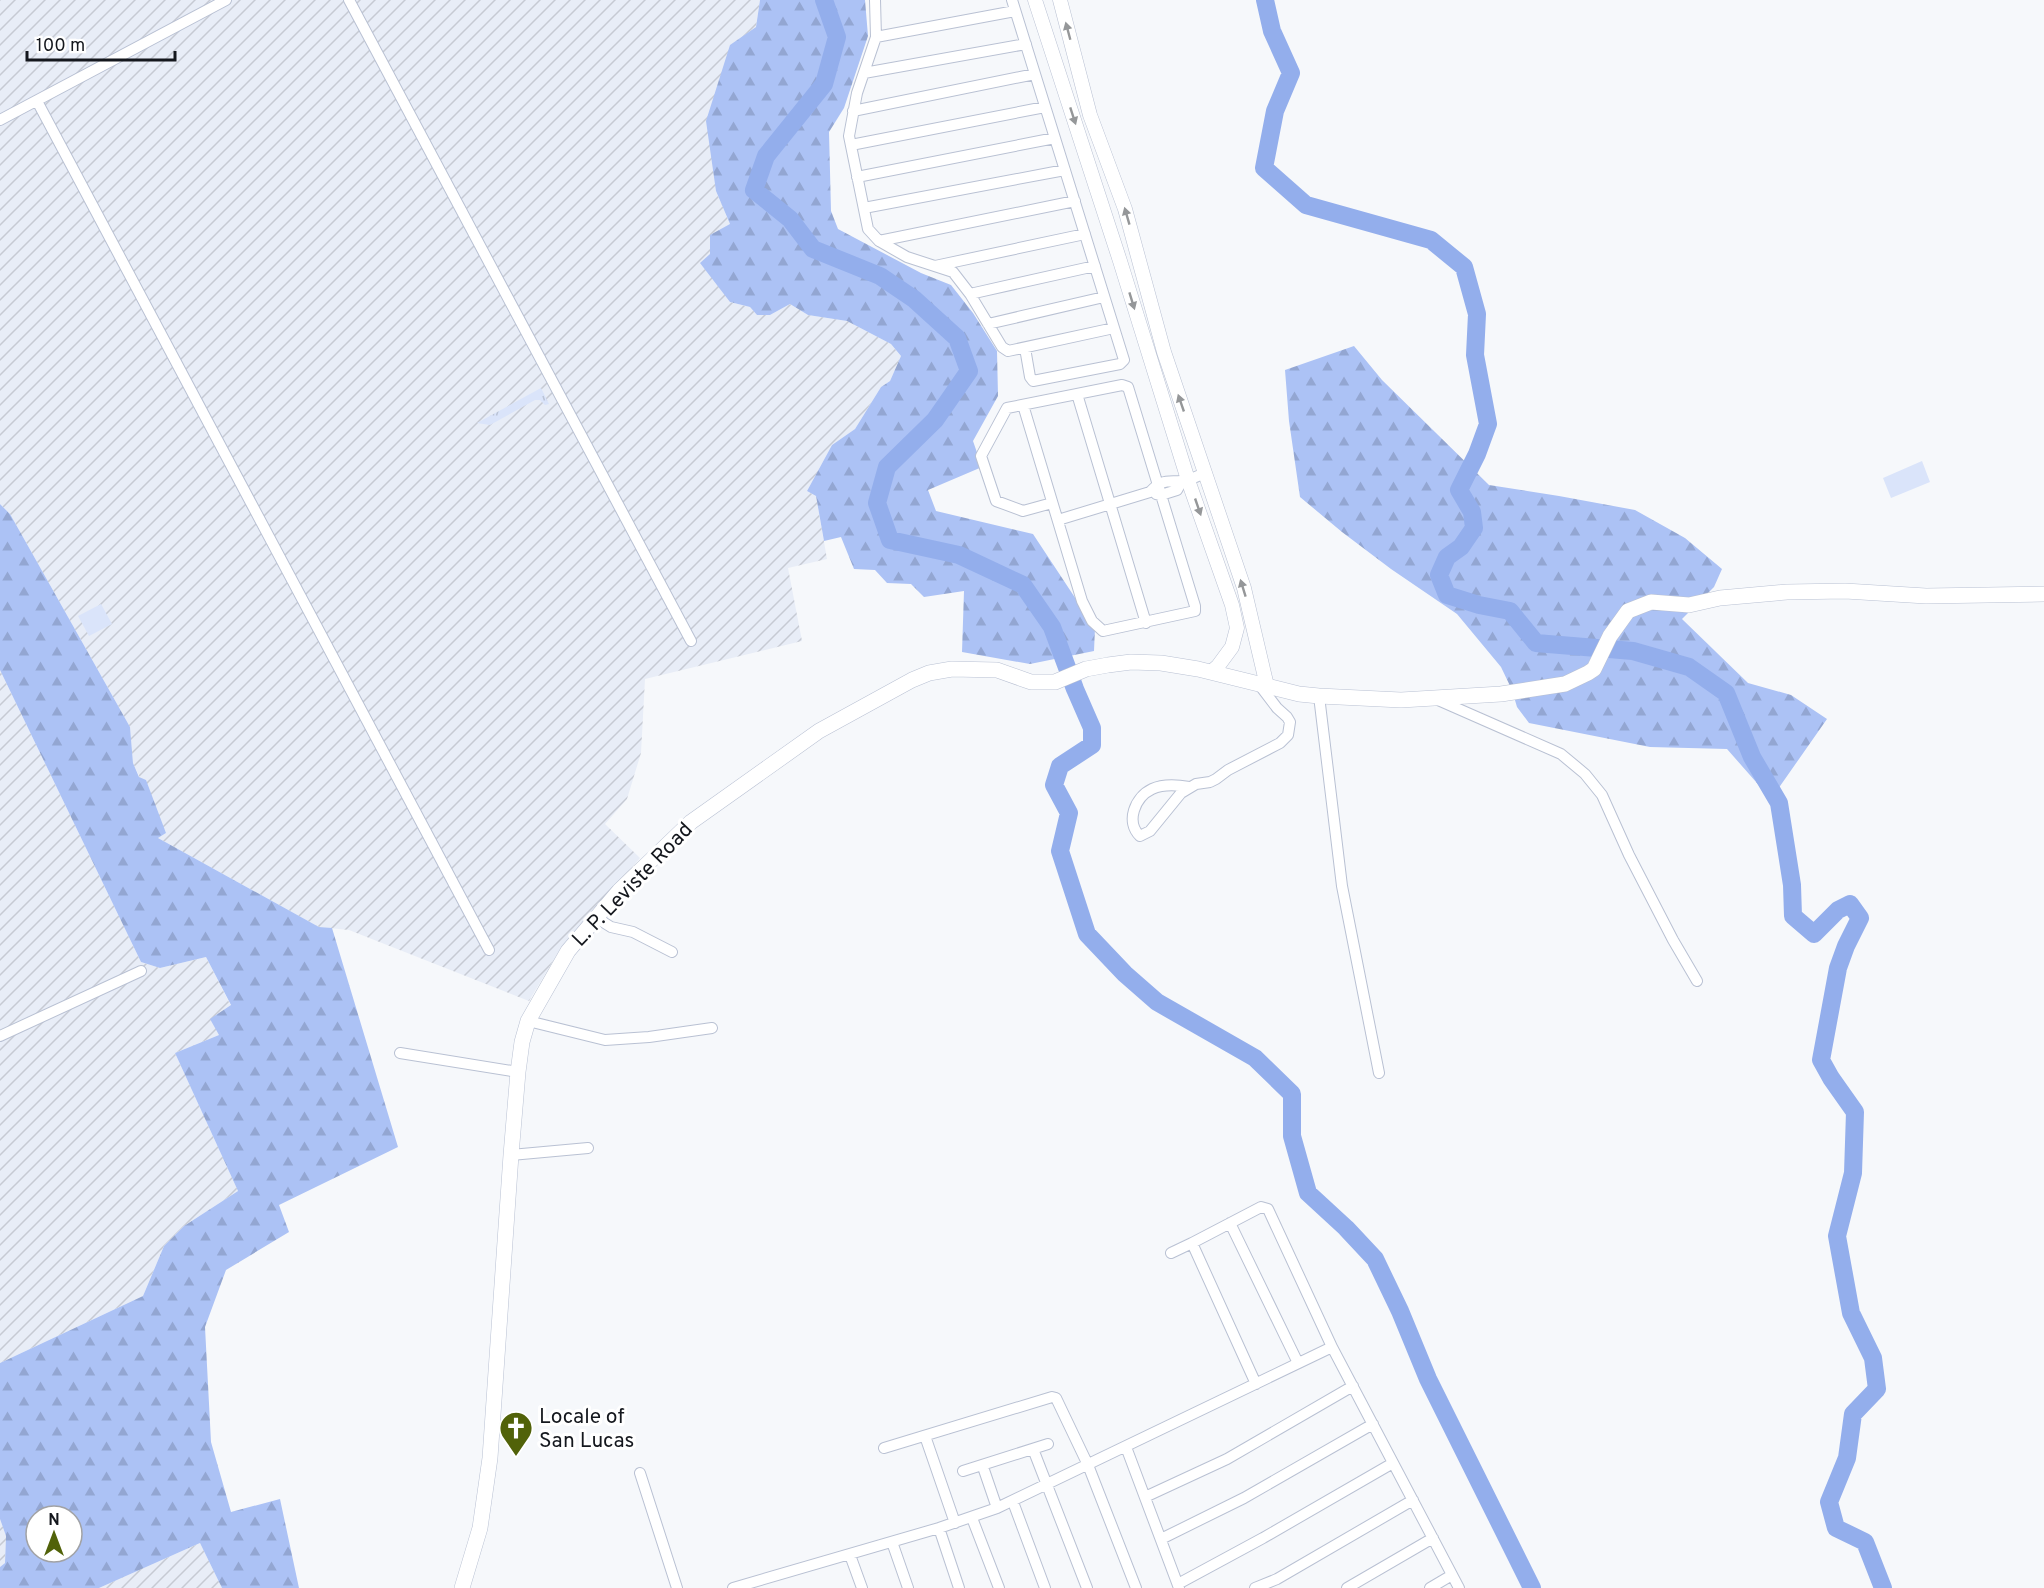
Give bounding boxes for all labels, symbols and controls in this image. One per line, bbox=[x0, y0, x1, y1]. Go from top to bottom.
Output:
one-way arrow bbox=[1063, 21, 1072, 39]
scale bar bbox=[27, 24, 176, 62]
text: 100 m bbox=[36, 35, 85, 58]
one-way arrow bbox=[1068, 107, 1078, 125]
one-way arrow bbox=[1122, 207, 1131, 225]
one-way arrow bbox=[1128, 292, 1137, 310]
one-way arrow bbox=[1176, 394, 1185, 412]
one-way arrow bbox=[1193, 498, 1203, 516]
one-way arrow bbox=[1238, 579, 1247, 597]
street label: L. P. Leviste Road bbox=[567, 817, 699, 953]
place label: Locale of San Lucas bbox=[539, 1404, 634, 1455]
church icon: Locale of San Lucas bbox=[498, 1410, 534, 1457]
north arrow bbox=[24, 1504, 84, 1564]
text: N bbox=[48, 1511, 60, 1531]

